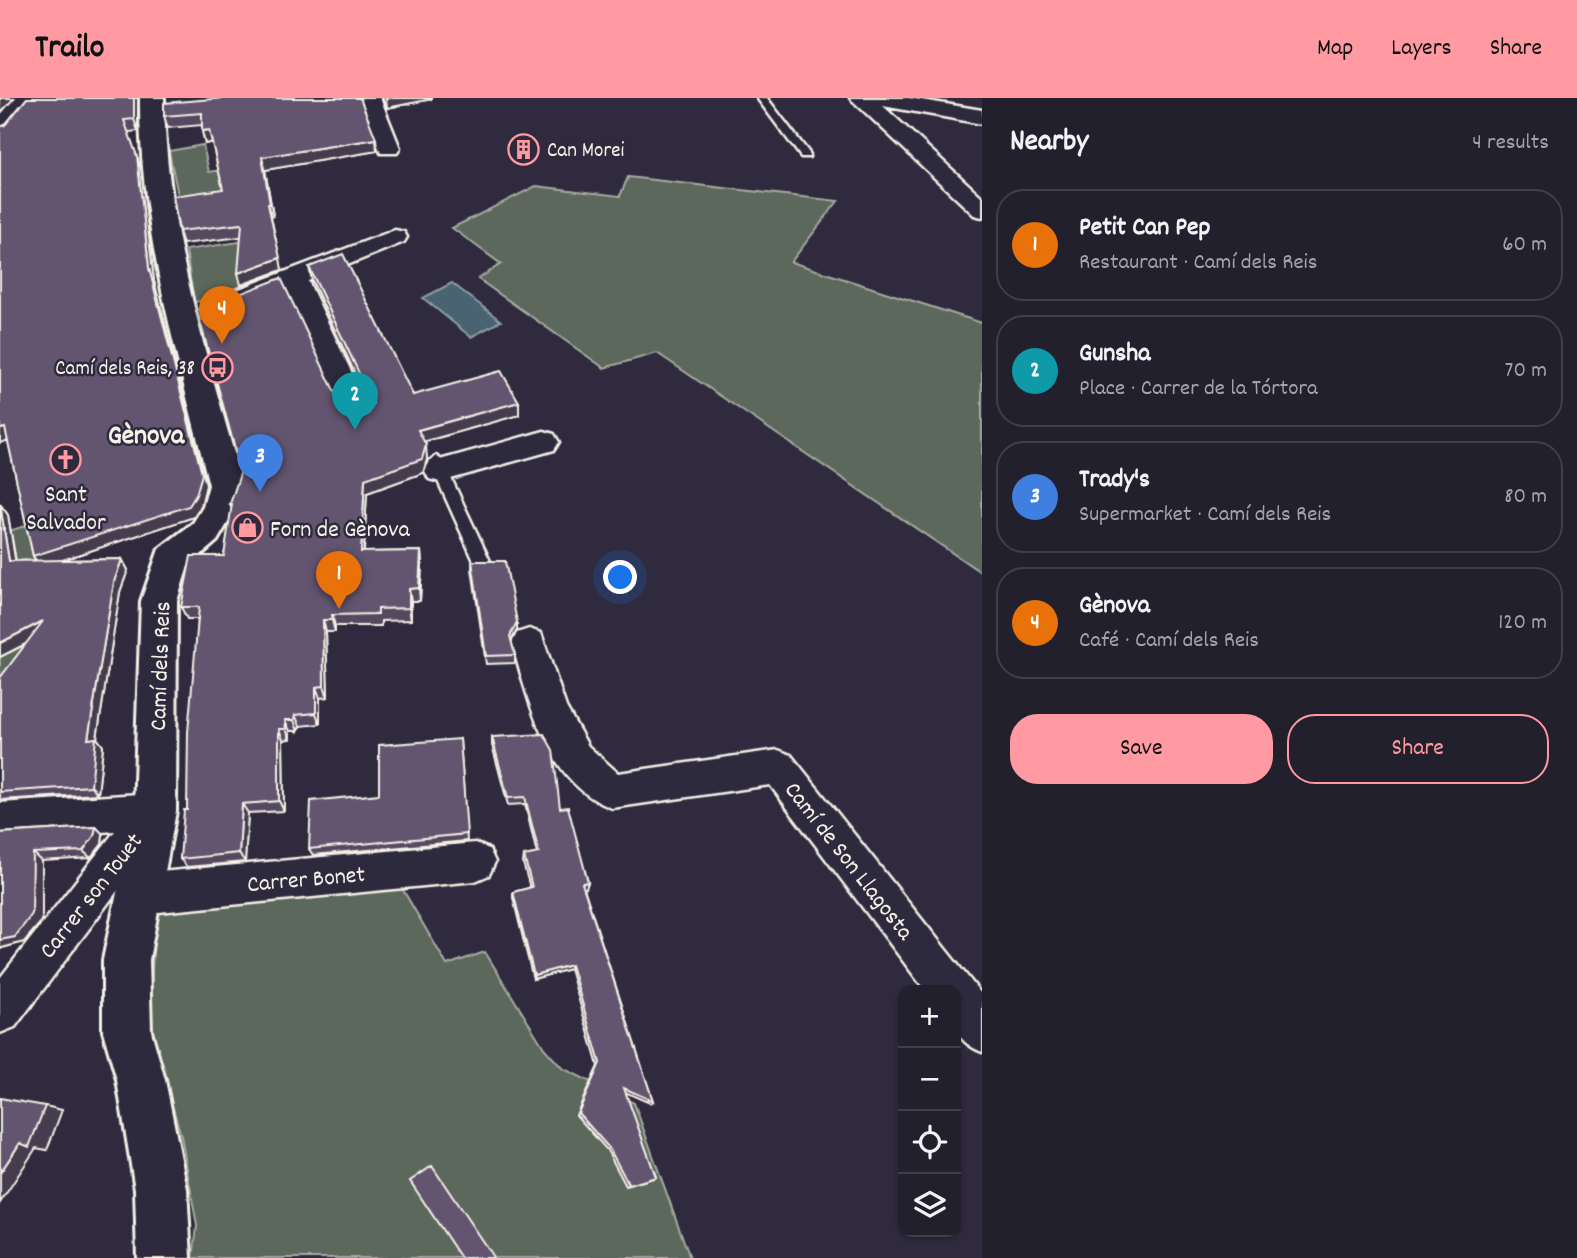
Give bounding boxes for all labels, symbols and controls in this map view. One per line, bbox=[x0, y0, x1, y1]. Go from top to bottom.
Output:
text: Trailo bbox=[35, 26, 105, 73]
text: Map bbox=[1317, 32, 1353, 66]
text: Layers bbox=[1391, 32, 1452, 66]
text: Share bbox=[1490, 32, 1542, 66]
text: Nearby bbox=[1010, 122, 1088, 165]
text: 4 results bbox=[1472, 127, 1549, 160]
building icon: Can Morei bbox=[507, 132, 541, 166]
place label: Can Morei bbox=[547, 137, 624, 167]
text: Petit Can Pep bbox=[1079, 210, 1210, 247]
text: 1 bbox=[1032, 229, 1038, 262]
text: 60 m bbox=[1502, 229, 1547, 262]
text: Restaurant · Camí dels Reis bbox=[1079, 247, 1317, 280]
pin: 4 bbox=[199, 286, 245, 344]
text: Gunsha bbox=[1079, 336, 1150, 373]
bus stop icon: Camí dels Reis, 38 bbox=[201, 350, 235, 384]
place label: Camí dels Reis, 38 bbox=[55, 355, 195, 385]
text: 2 bbox=[1030, 355, 1040, 388]
text: 70 m bbox=[1505, 355, 1547, 388]
pin: 2 bbox=[332, 372, 378, 430]
text: Place · Carrer de la Tórtora bbox=[1079, 373, 1318, 406]
district label: Gènova bbox=[108, 418, 185, 458]
pin: 3 bbox=[237, 434, 283, 492]
church icon: Sant Salvador bbox=[49, 442, 83, 476]
text: Trady's bbox=[1079, 462, 1150, 499]
place label: Sant Salvador bbox=[26, 479, 106, 541]
text: 3 bbox=[1030, 481, 1040, 514]
text: 80 m bbox=[1504, 481, 1547, 514]
text: Supermarket · Camí dels Reis bbox=[1079, 499, 1331, 532]
shop icon: Forn de Gènova bbox=[230, 511, 264, 545]
place label: Forn de Gènova bbox=[270, 514, 410, 548]
pin: 1 bbox=[316, 551, 362, 609]
your location bbox=[603, 560, 637, 594]
text: Gènova bbox=[1079, 588, 1150, 625]
street label: Camí dels Reis bbox=[143, 601, 181, 731]
text: 4 bbox=[1030, 607, 1040, 640]
text: 120 m bbox=[1498, 607, 1547, 640]
text: Café · Camí dels Reis bbox=[1079, 625, 1259, 658]
button: Save bbox=[1010, 714, 1273, 784]
button: Share bbox=[1287, 714, 1549, 784]
street label: Camí de Son Llagosta bbox=[775, 775, 921, 949]
street label: Carrer son Touet bbox=[32, 827, 152, 967]
street label: Carrer Bonet bbox=[246, 859, 367, 903]
map controls bbox=[898, 985, 961, 1237]
button: + bbox=[898, 985, 961, 1048]
button: − bbox=[898, 1048, 961, 1111]
button: locate bbox=[898, 1111, 961, 1174]
button: layers bbox=[898, 1174, 961, 1237]

